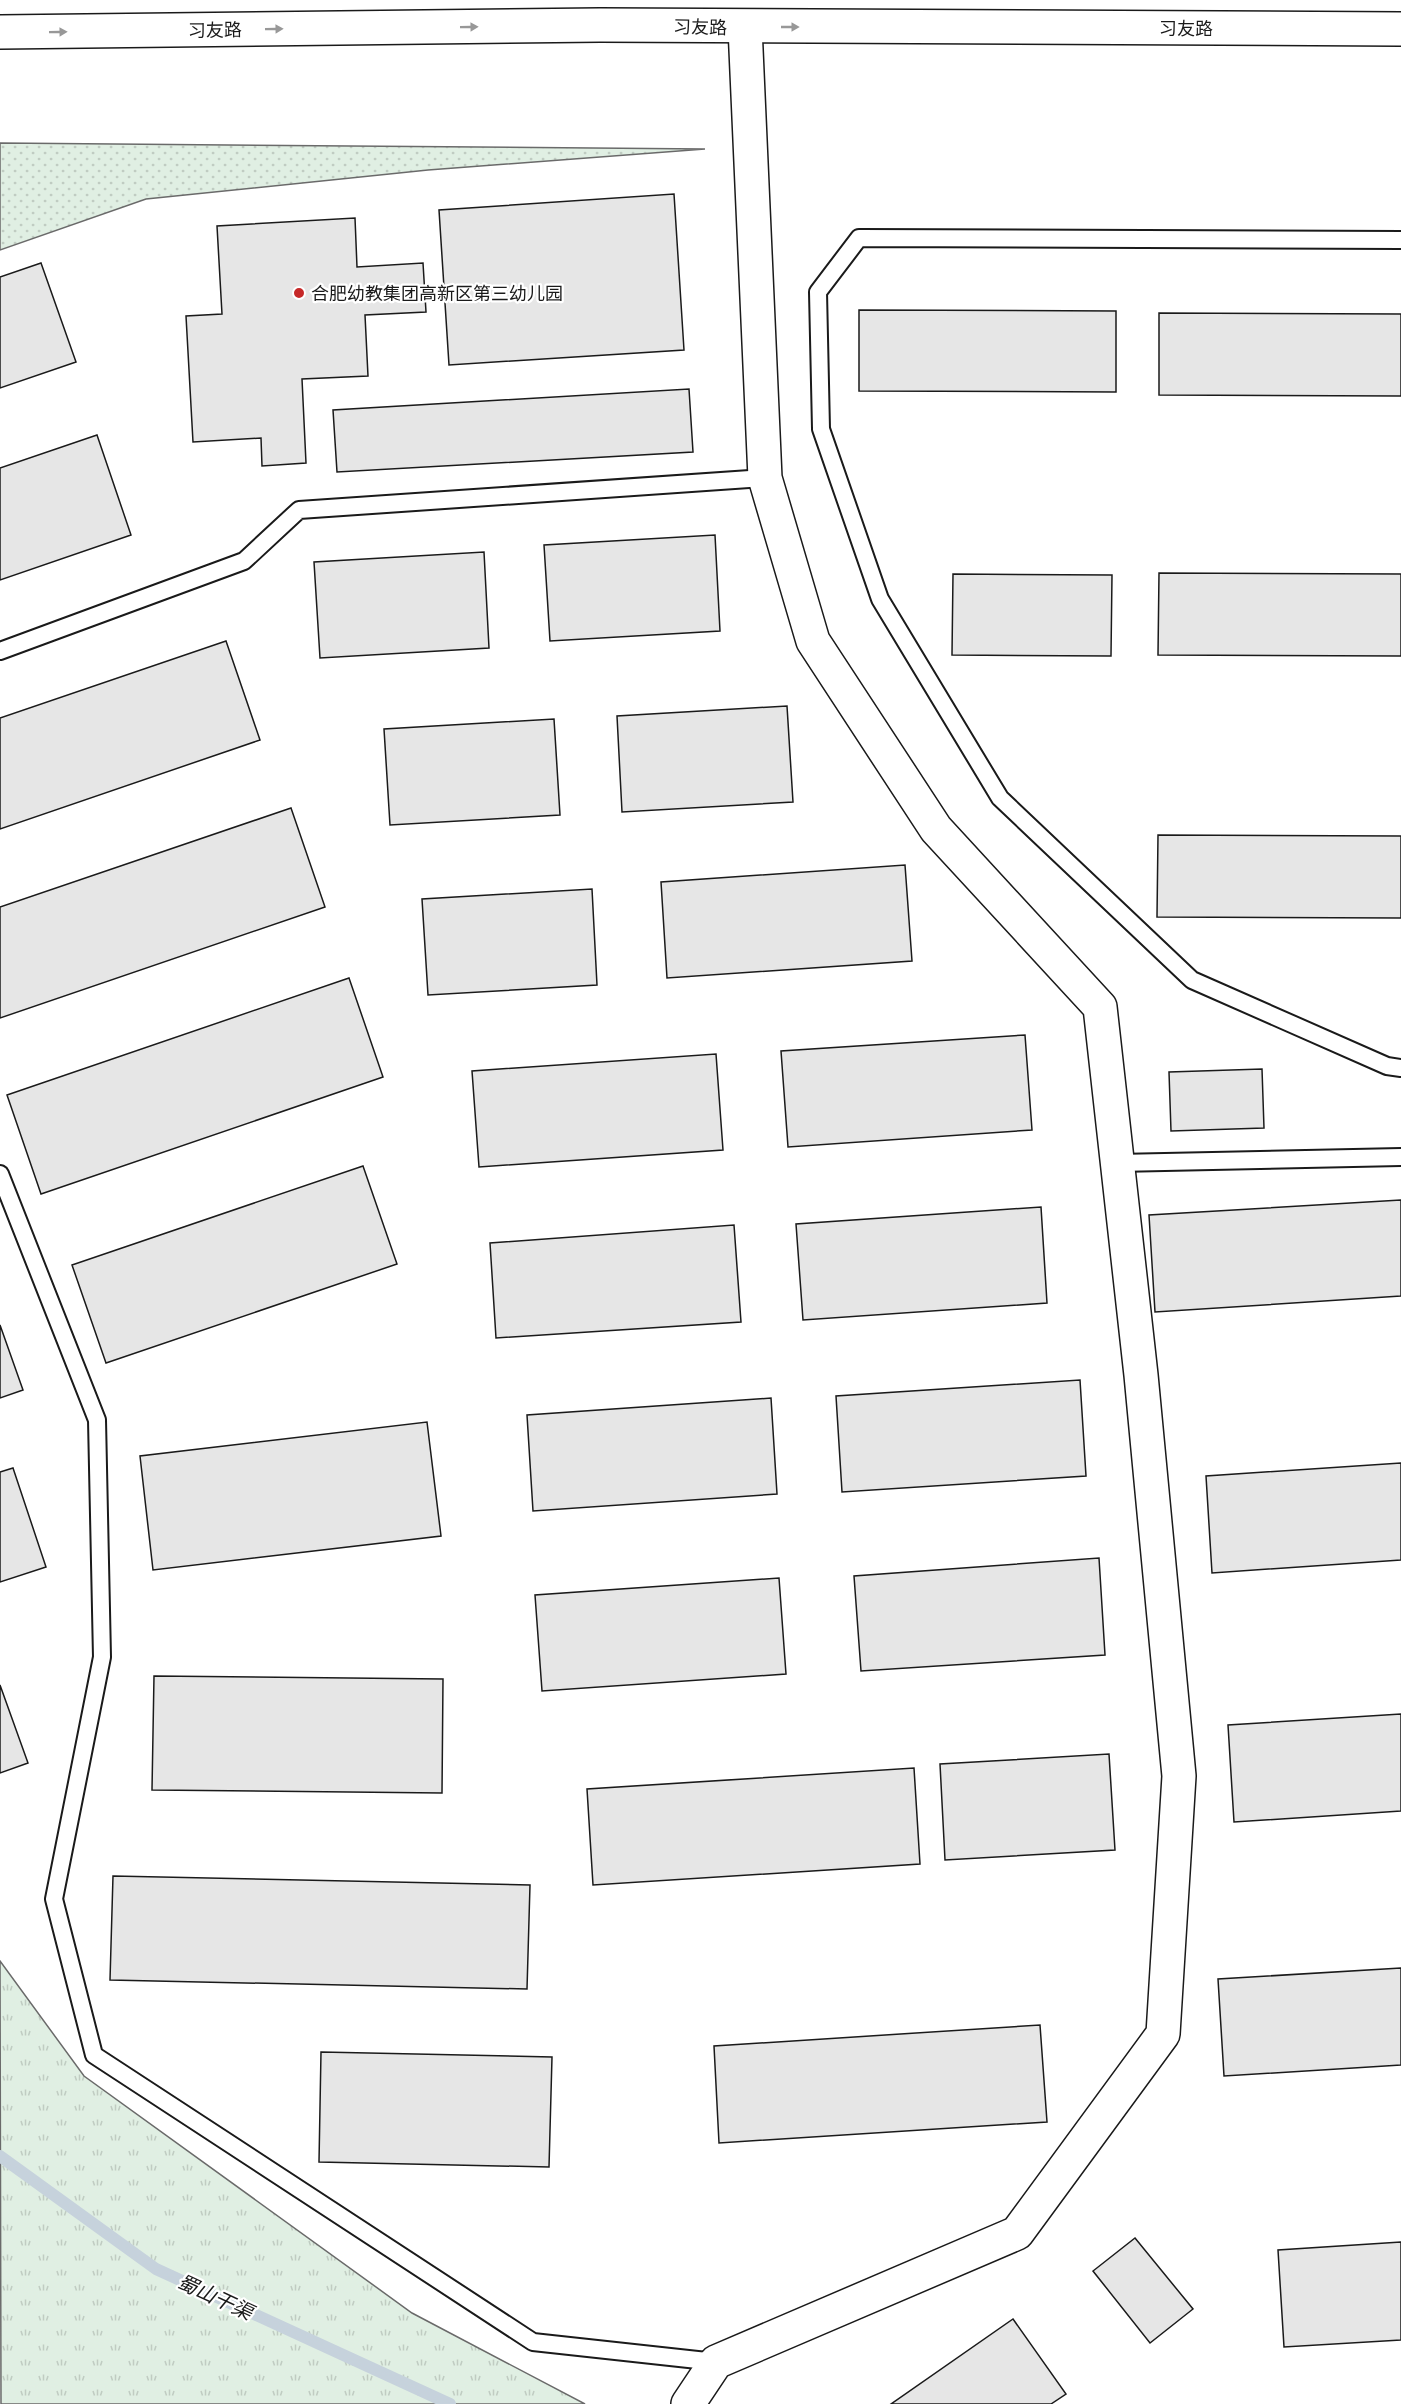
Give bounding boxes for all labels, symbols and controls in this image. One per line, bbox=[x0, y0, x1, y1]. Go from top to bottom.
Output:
street label: 习友路 bbox=[673, 14, 727, 40]
street label: 习友路 bbox=[1159, 16, 1213, 41]
street label: 习友路 bbox=[188, 17, 242, 43]
one-way arrow bbox=[460, 22, 479, 32]
one-way arrow bbox=[781, 22, 800, 32]
one-way arrow bbox=[265, 24, 284, 34]
one-way arrow bbox=[49, 27, 68, 37]
place label: 合肥幼教集团高新区第三幼儿园 bbox=[311, 281, 563, 306]
marker: 合肥幼教集团高新区第三幼儿园 bbox=[292, 286, 306, 300]
water label: 蜀山干渠 bbox=[173, 2267, 260, 2328]

